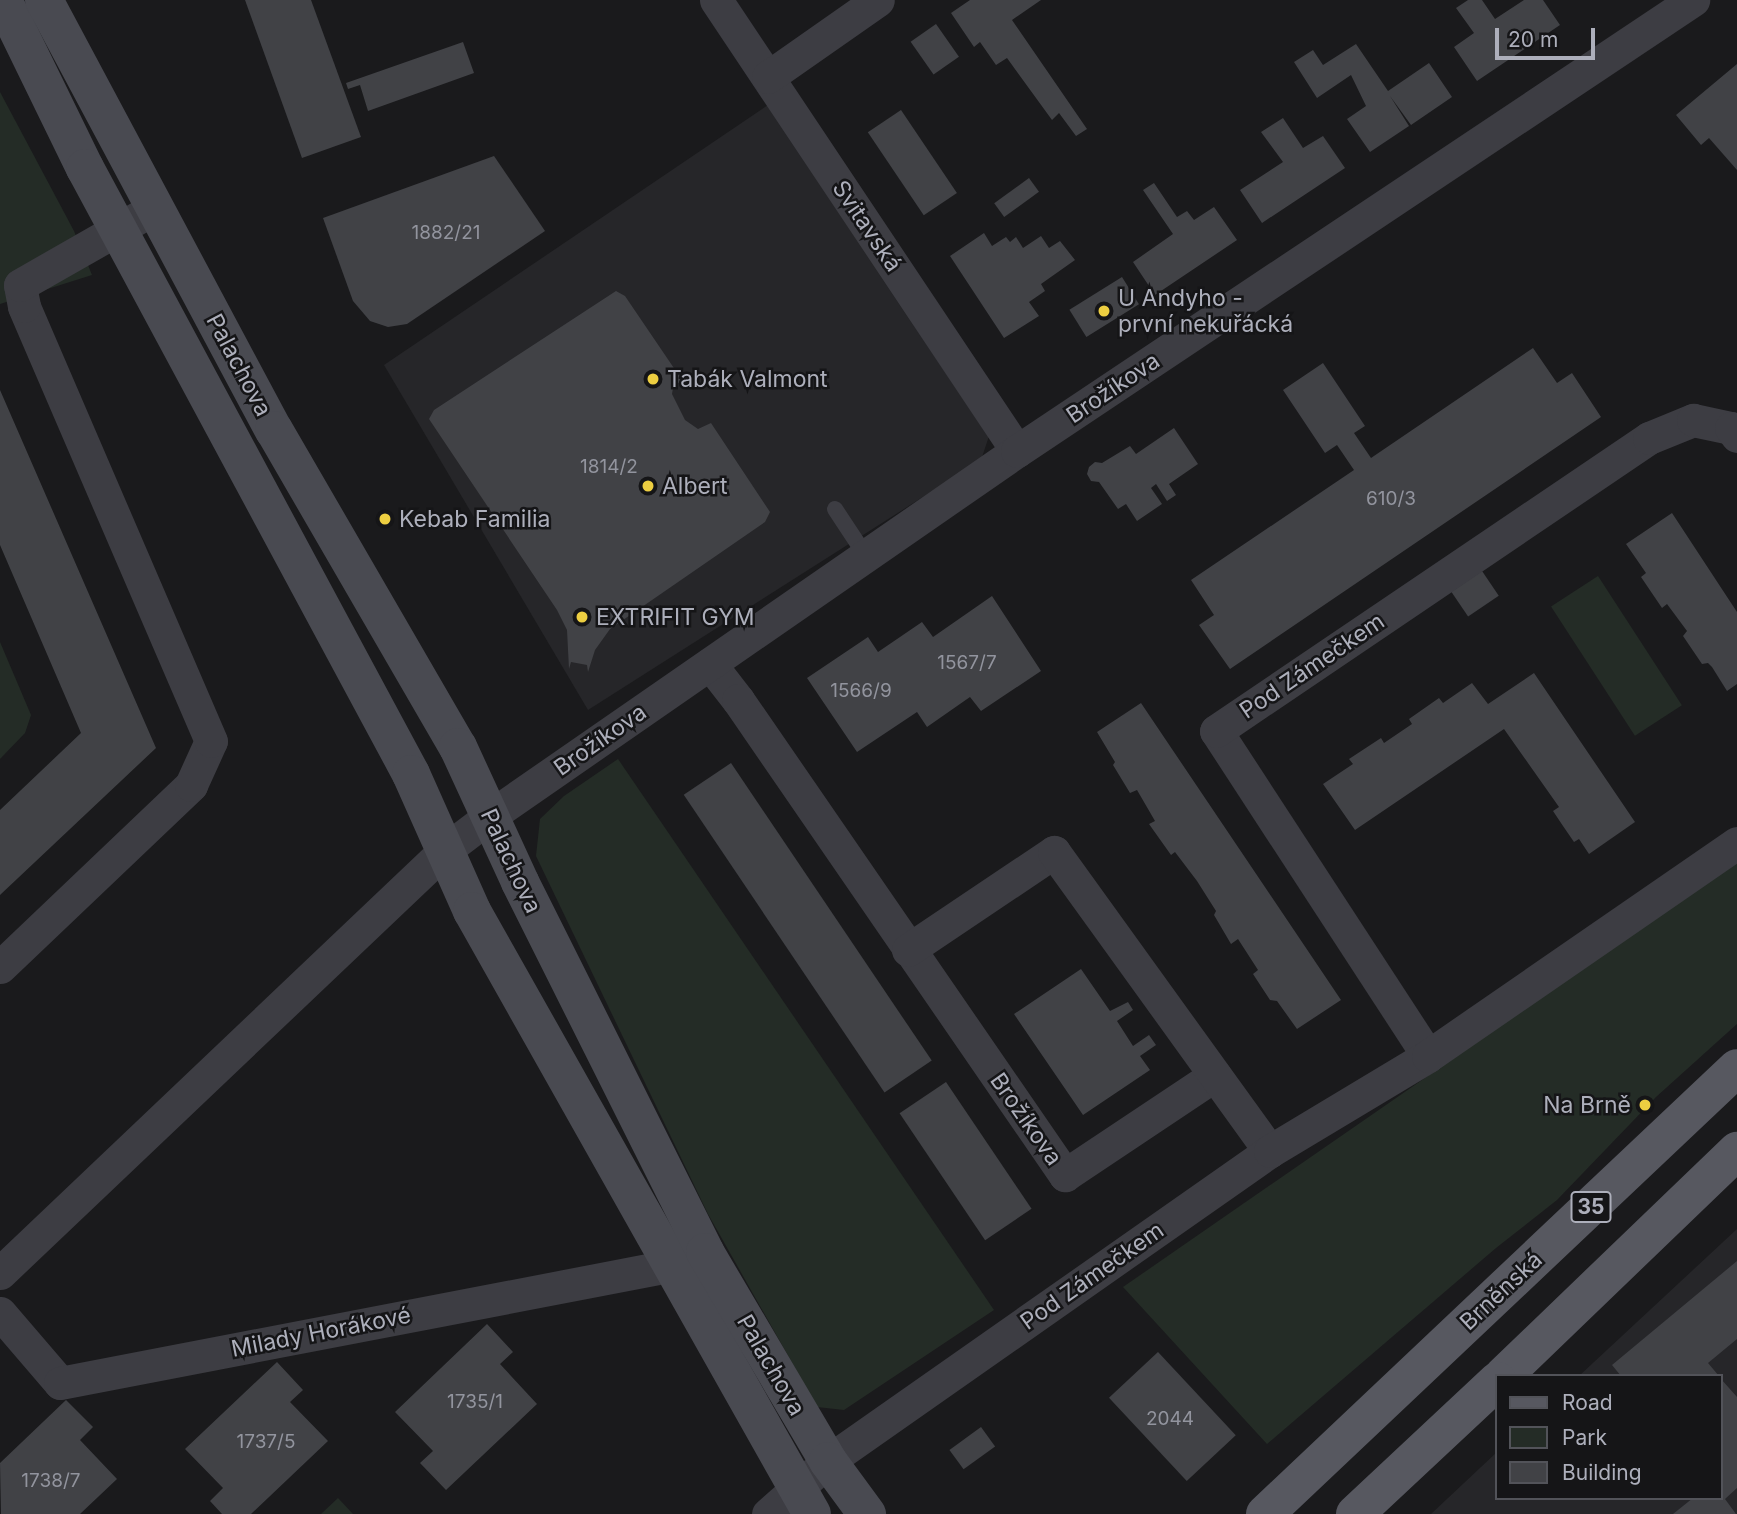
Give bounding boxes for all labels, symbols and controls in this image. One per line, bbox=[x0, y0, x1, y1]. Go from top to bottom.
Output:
scale bar bbox=[1499, 14, 1599, 58]
text: 20 m bbox=[1508, 27, 1558, 52]
street label: Svitavská bbox=[826, 175, 908, 277]
house number: 1882/21 bbox=[412, 222, 480, 244]
place label: U Andyho - první nekuřácká bbox=[1118, 284, 1293, 338]
marker: U Andyho - první nekuřácká bbox=[1096, 303, 1112, 319]
street label: Palachova bbox=[201, 309, 277, 421]
street label: Brožíkova bbox=[1061, 347, 1165, 429]
place label: Tabák Valmont bbox=[667, 365, 828, 393]
marker: Tabák Valmont bbox=[645, 371, 661, 387]
house number: 1814/2 bbox=[580, 456, 638, 478]
place label: Albert bbox=[662, 472, 727, 500]
marker: Albert bbox=[640, 478, 656, 494]
house number: 610/3 bbox=[1366, 488, 1416, 510]
place label: Kebab Familia bbox=[399, 505, 550, 533]
marker: Kebab Familia bbox=[377, 511, 393, 527]
place label: EXTRIFIT GYM bbox=[596, 603, 755, 631]
street label: Pod Zámečkem bbox=[1234, 607, 1390, 725]
marker: EXTRIFIT GYM bbox=[574, 609, 590, 625]
house number: 1567/7 bbox=[937, 652, 997, 674]
house number: 1566/9 bbox=[830, 680, 892, 702]
street label: Brožíkova bbox=[549, 698, 651, 782]
street label: Palachova bbox=[475, 804, 547, 918]
street label: Brožíkova bbox=[984, 1068, 1068, 1170]
place label: Na Brně bbox=[1543, 1091, 1631, 1119]
marker: Na Brně bbox=[1637, 1097, 1653, 1113]
road number: 35 bbox=[1570, 1190, 1612, 1224]
street label: Pod Zámečkem bbox=[1015, 1216, 1169, 1336]
street label: Brněnská bbox=[1454, 1246, 1548, 1336]
street label: Milady Horákové bbox=[229, 1301, 413, 1363]
street label: Palachova bbox=[731, 1310, 811, 1420]
legend bbox=[1496, 1374, 1723, 1500]
text: Road bbox=[1562, 1390, 1613, 1415]
house number: 1735/1 bbox=[447, 1391, 503, 1413]
house number: 2044 bbox=[1146, 1408, 1194, 1430]
text: Park bbox=[1562, 1425, 1607, 1450]
house number: 1737/5 bbox=[236, 1431, 296, 1453]
text: Building bbox=[1562, 1460, 1642, 1485]
house number: 1738/7 bbox=[21, 1470, 81, 1492]

